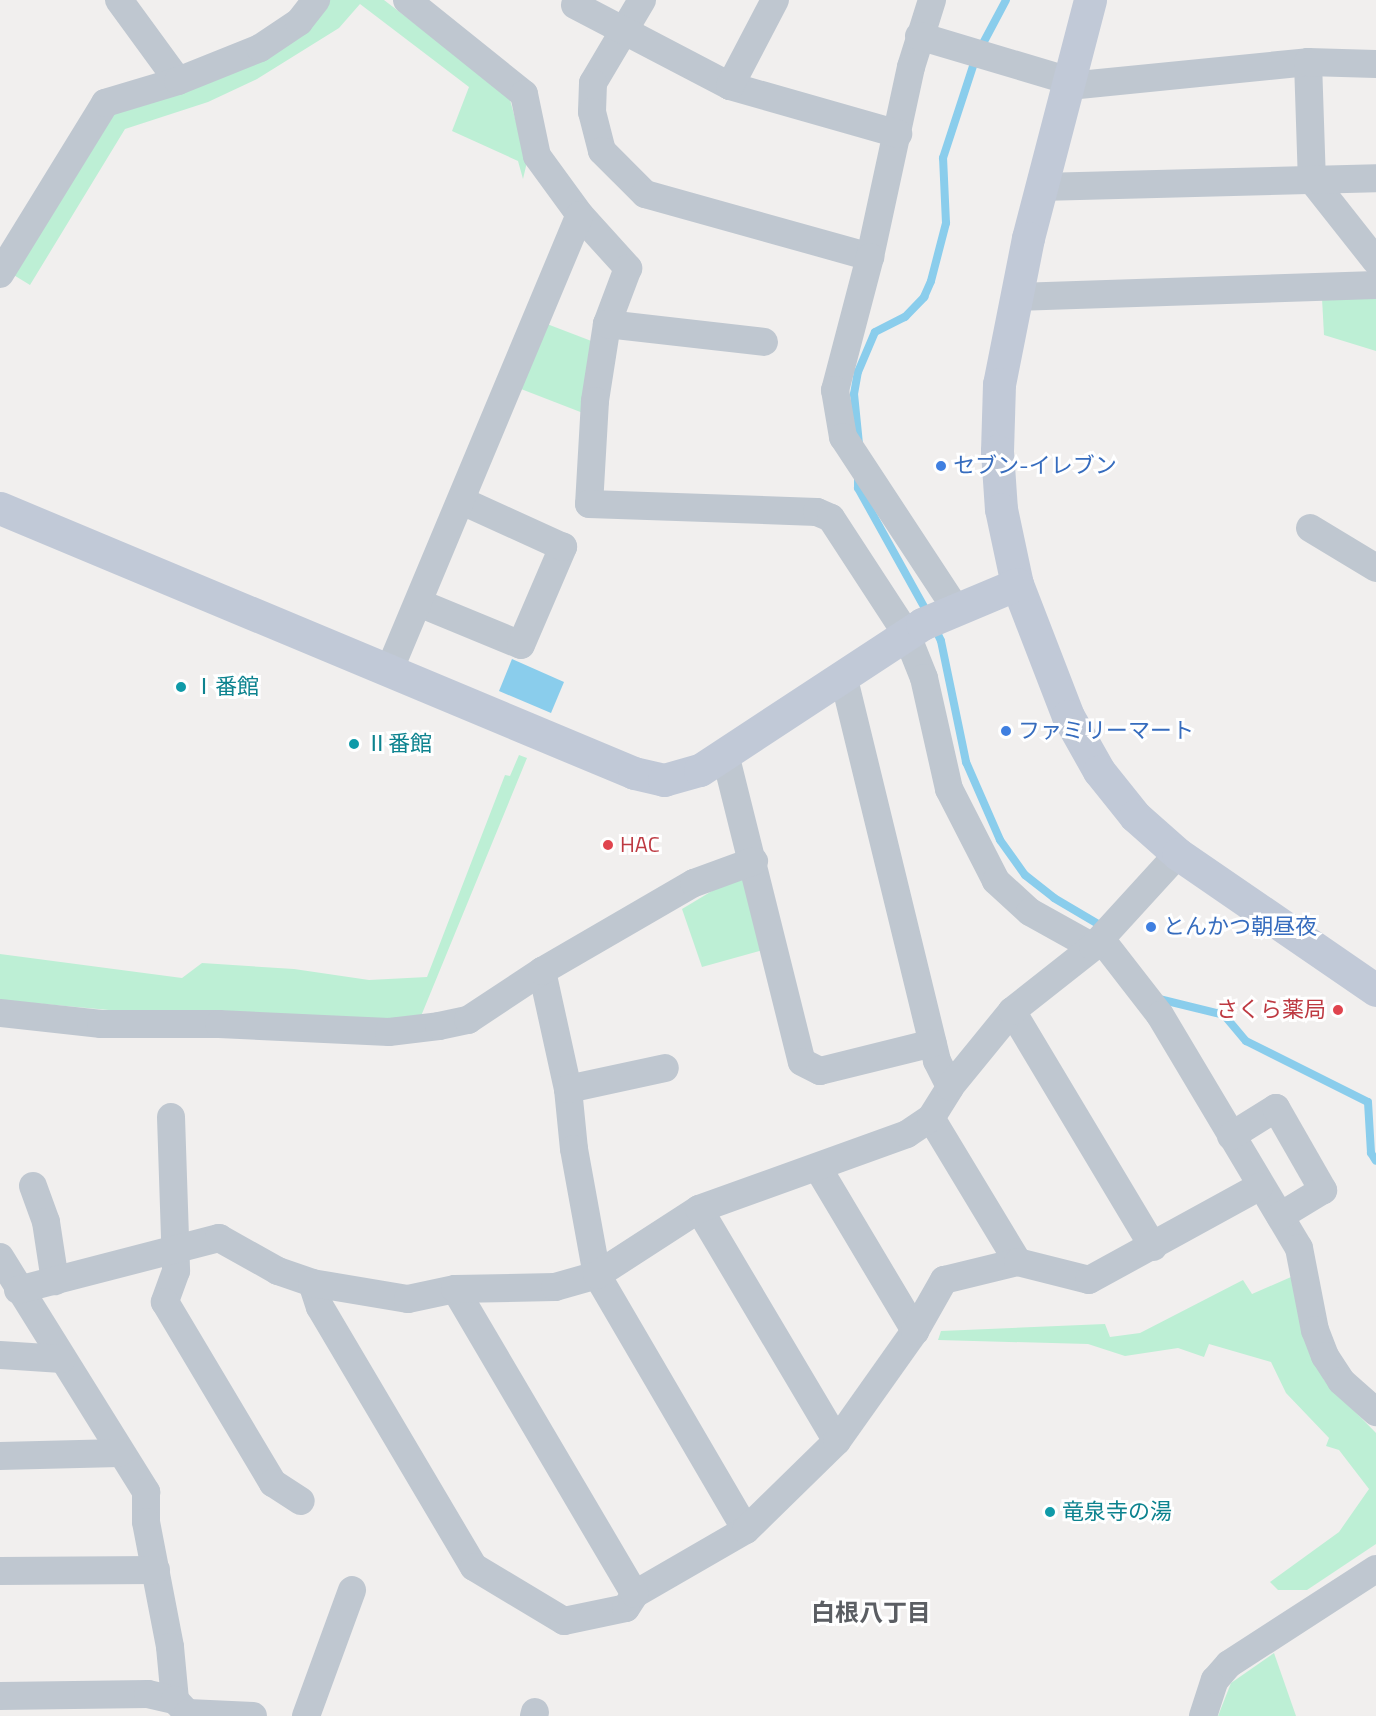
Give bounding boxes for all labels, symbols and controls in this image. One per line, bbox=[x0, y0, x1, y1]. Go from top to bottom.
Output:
place label: セブン-イレブン bbox=[953, 453, 1117, 479]
marker: セブン-イレブン bbox=[934, 459, 948, 473]
place label: Ⅰ番館 bbox=[193, 674, 259, 700]
marker: Ⅰ番館 bbox=[174, 680, 188, 694]
place label: ファミリーマート bbox=[1018, 718, 1194, 744]
marker: ファミリーマート bbox=[999, 724, 1013, 738]
place label: Ⅱ番館 bbox=[366, 731, 432, 757]
marker: Ⅱ番館 bbox=[347, 737, 361, 751]
place label: HAC bbox=[620, 832, 660, 858]
marker: HAC bbox=[601, 838, 615, 852]
place label: とんかつ朝昼夜 bbox=[1163, 914, 1317, 940]
marker: とんかつ朝昼夜 bbox=[1144, 920, 1158, 934]
place label: さくら薬局 bbox=[1216, 997, 1326, 1023]
marker: さくら薬局 bbox=[1331, 1003, 1345, 1017]
place label: 竜泉寺の湯 bbox=[1062, 1499, 1172, 1525]
marker: 竜泉寺の湯 bbox=[1043, 1505, 1057, 1519]
district label: 白根八丁目 bbox=[811, 1599, 931, 1627]

